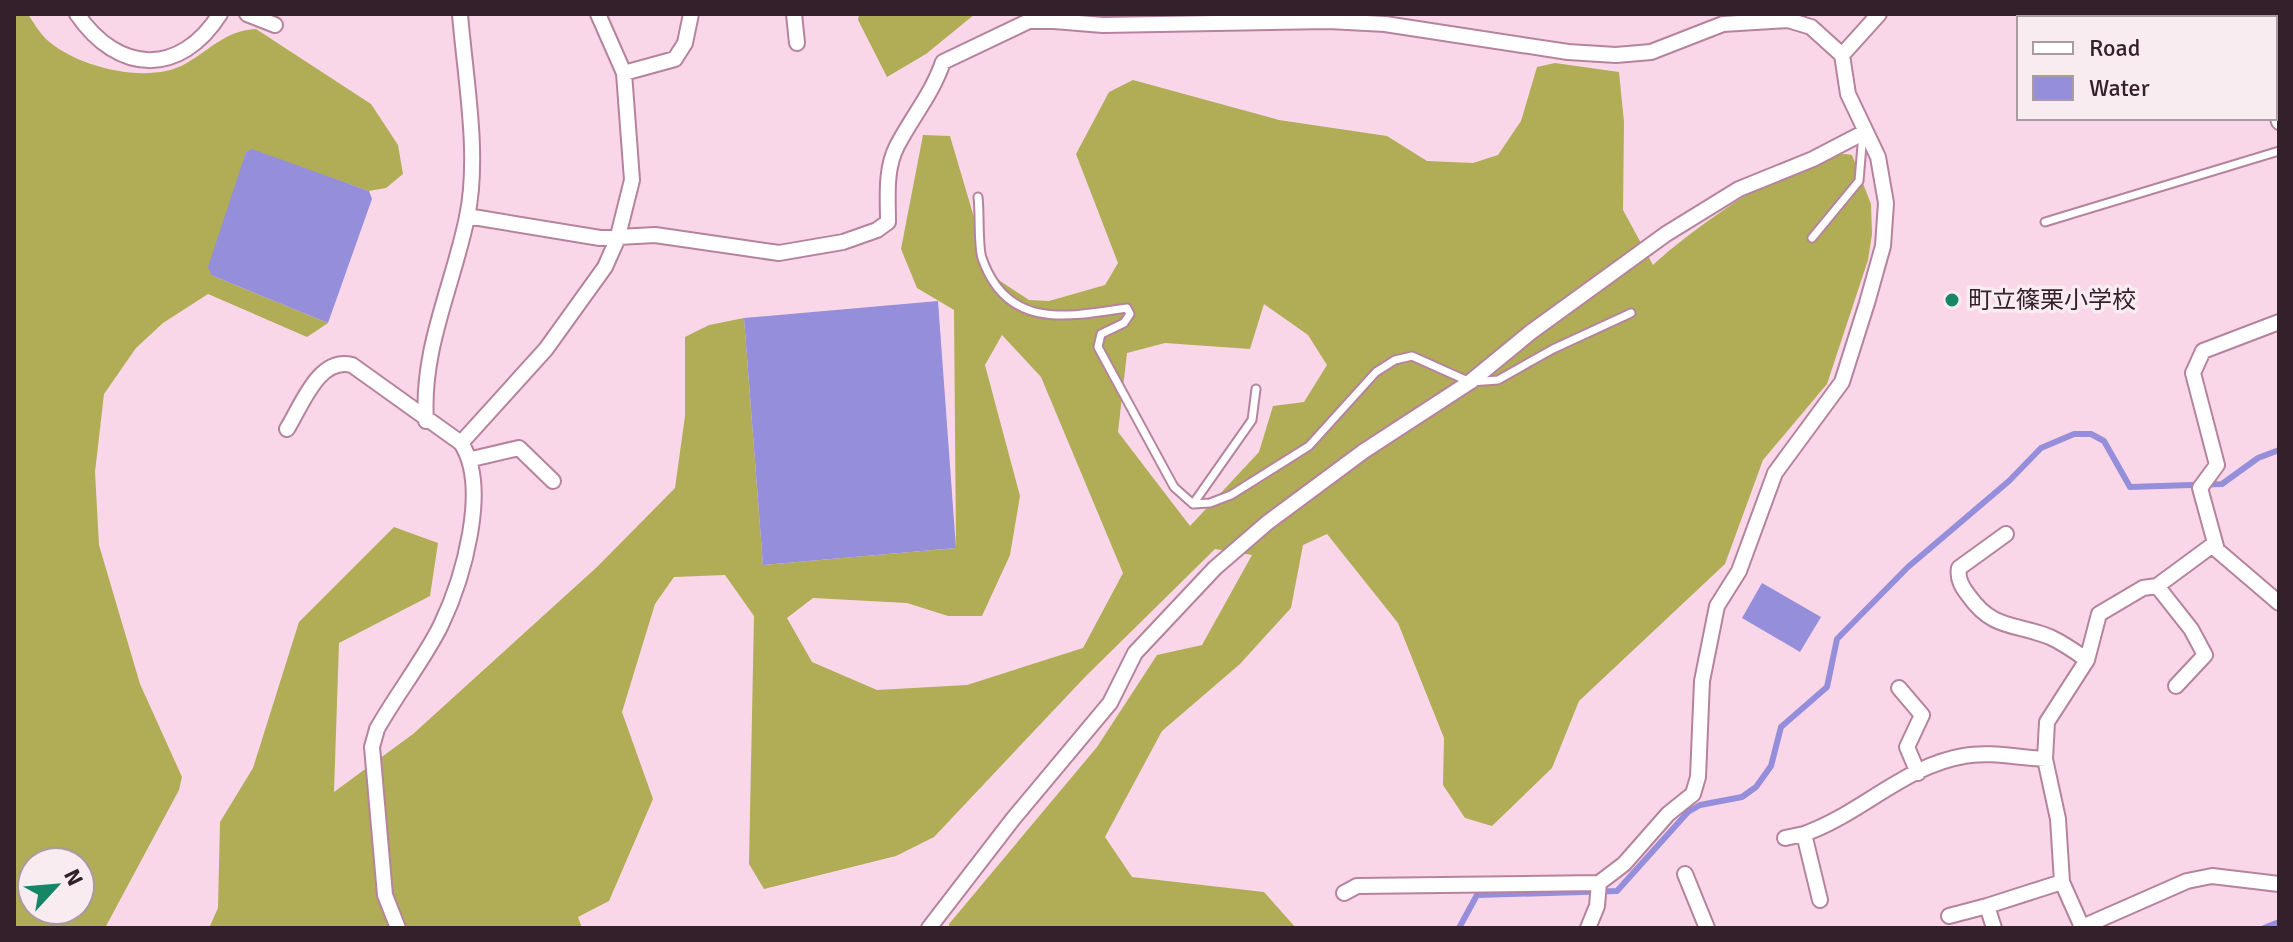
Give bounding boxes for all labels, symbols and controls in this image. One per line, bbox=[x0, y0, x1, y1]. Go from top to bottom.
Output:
legend bbox=[2017, 16, 2277, 120]
text: Road bbox=[2089, 33, 2140, 63]
text: Water bbox=[2089, 73, 2150, 103]
place label: 町立篠栗小学校 bbox=[1968, 285, 2136, 315]
marker: 町立篠栗小学校 bbox=[1943, 291, 1961, 309]
north arrow bbox=[16, 846, 96, 926]
text: N bbox=[58, 865, 89, 890]

